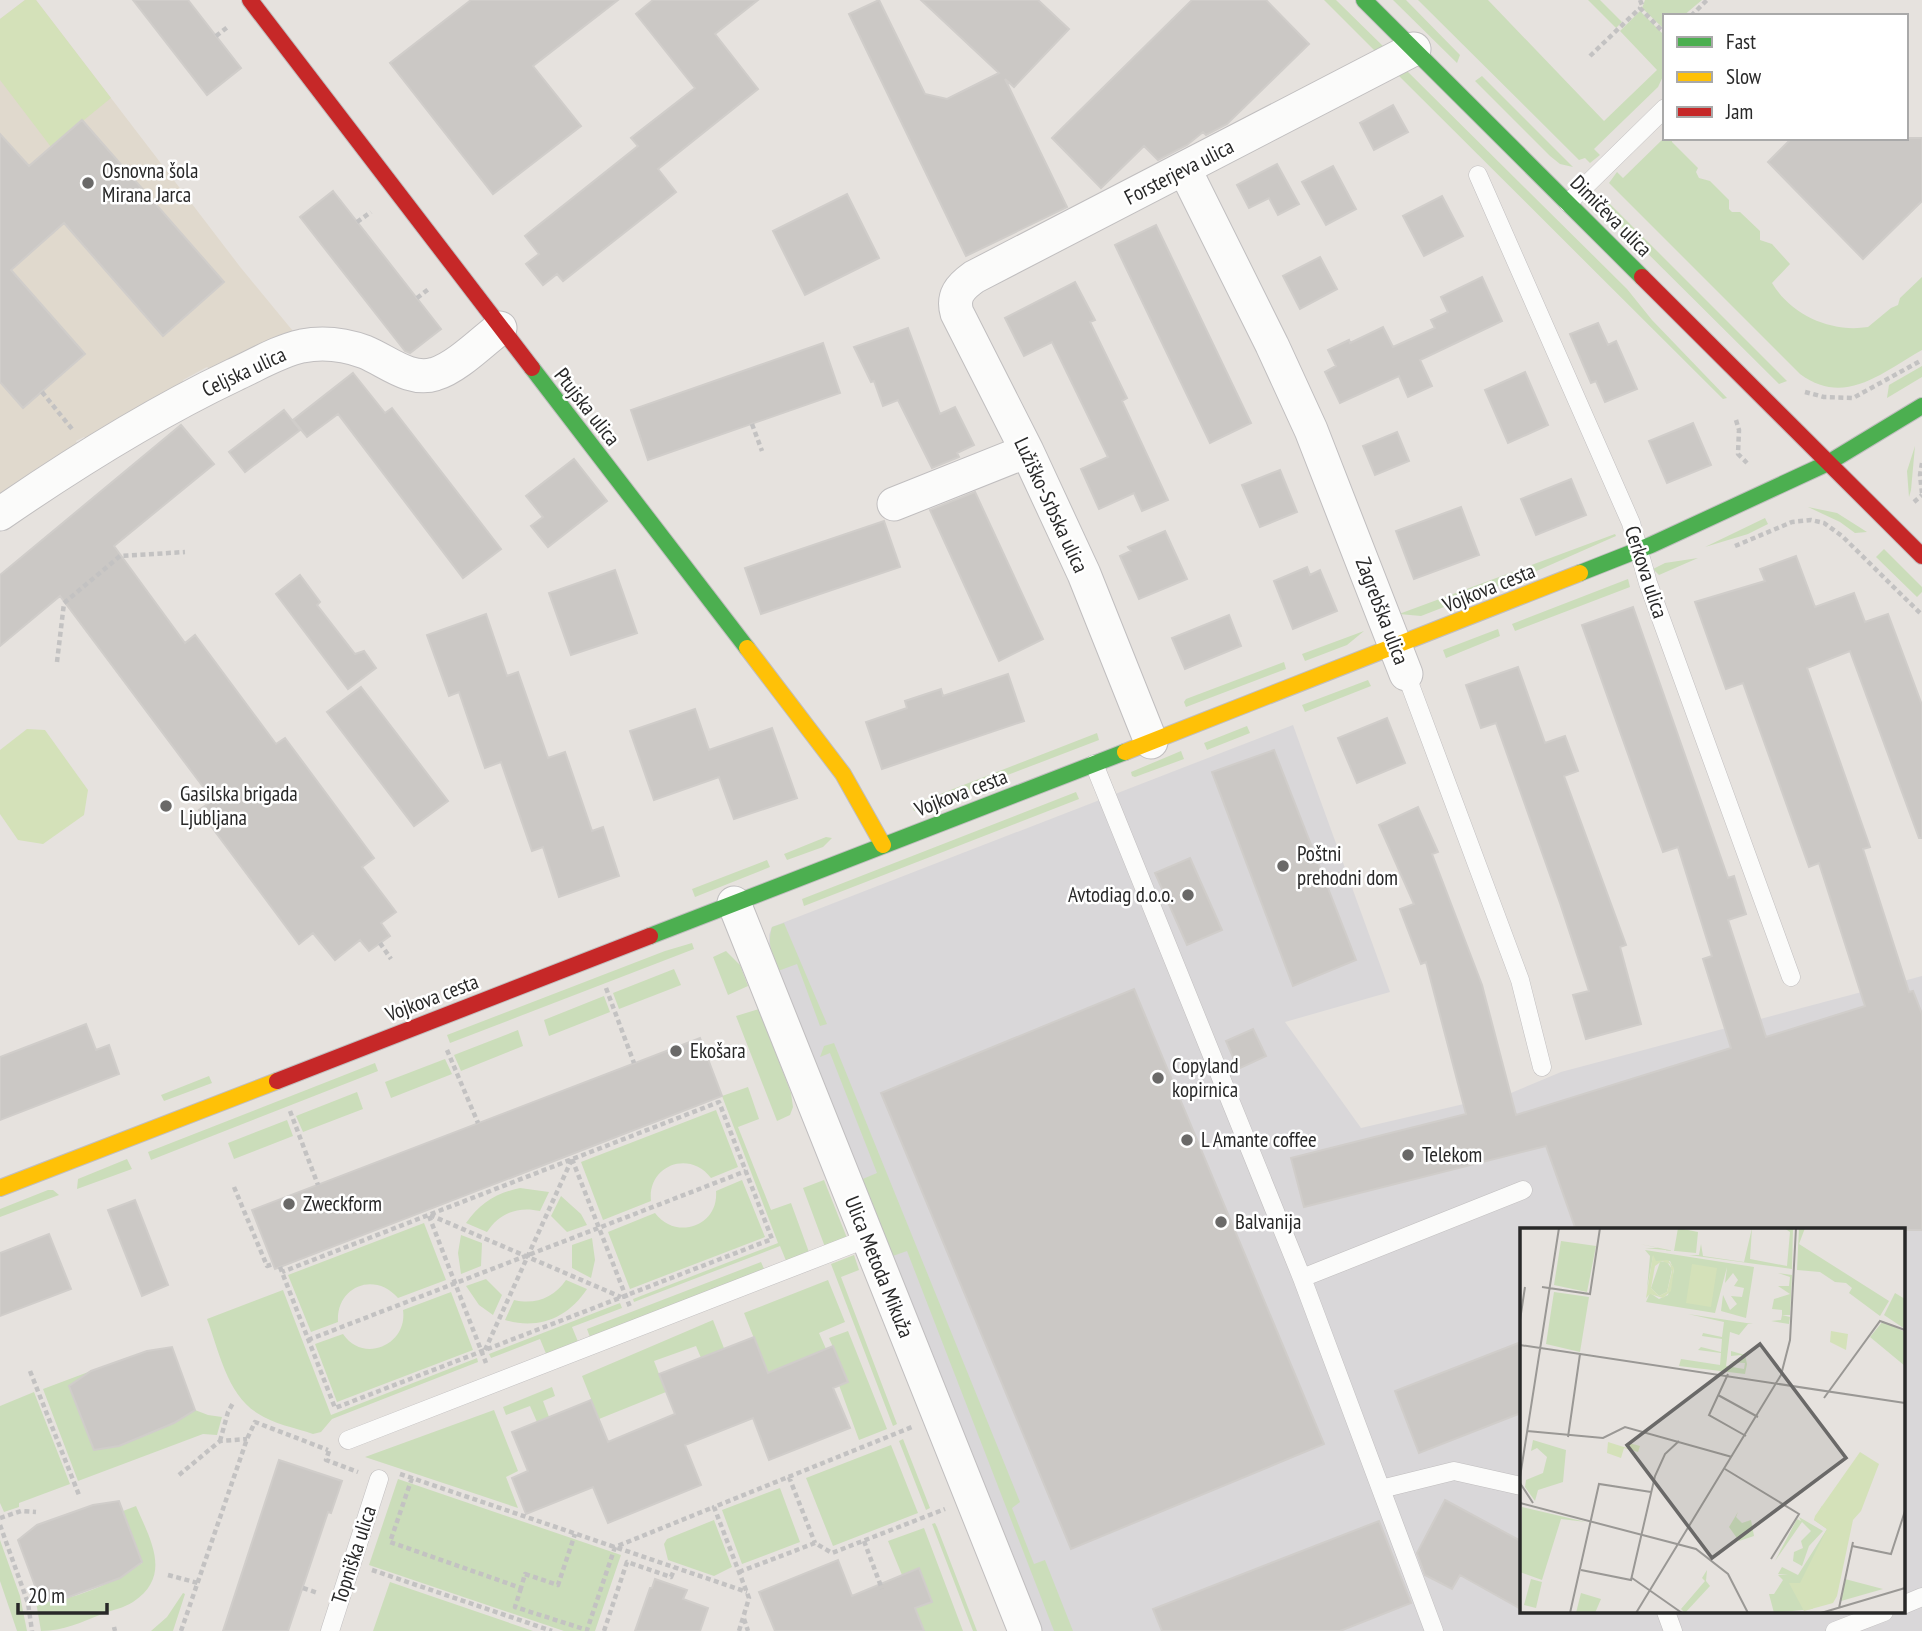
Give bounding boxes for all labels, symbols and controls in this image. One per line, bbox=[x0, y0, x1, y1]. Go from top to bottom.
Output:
legend bbox=[1663, 14, 1908, 140]
text: Fast bbox=[1726, 28, 1756, 55]
text: Slow bbox=[1726, 63, 1762, 90]
text: Jam bbox=[1725, 98, 1753, 125]
street label: Forsterjeva ulica bbox=[1120, 133, 1238, 211]
place label: Osnovna šola Mirana Jarca bbox=[102, 157, 198, 208]
street label: Dimičeva ulica bbox=[1565, 169, 1658, 262]
marker: Osnovna šola Mirana Jarca bbox=[80, 175, 96, 191]
street label: Celjska ulica bbox=[197, 340, 290, 403]
street label: Ptujska ulica bbox=[549, 362, 626, 451]
street label: Lužiško-Srbska ulica bbox=[1008, 433, 1095, 577]
street label: Cerkova ulica bbox=[1619, 522, 1674, 622]
street label: Zagrebška ulica bbox=[1350, 553, 1415, 668]
street label: Vojkova cesta bbox=[1438, 557, 1539, 619]
street label: Vojkova cesta bbox=[910, 763, 1011, 823]
place label: Gasilska brigada Ljubljana bbox=[180, 780, 298, 831]
marker: Gasilska brigada Ljubljana bbox=[158, 798, 174, 814]
place label: Poštni prehodni dom bbox=[1297, 840, 1398, 891]
marker: Poštni prehodni dom bbox=[1275, 858, 1291, 874]
place label: Avtodiag d.o.o. bbox=[1068, 881, 1174, 908]
marker: Avtodiag d.o.o. bbox=[1180, 887, 1196, 903]
street label: Vojkova cesta bbox=[381, 968, 482, 1028]
place label: Ekošara bbox=[690, 1037, 746, 1064]
marker: Ekošara bbox=[668, 1043, 684, 1059]
place label: Copyland kopirnica bbox=[1172, 1052, 1239, 1103]
marker: Copyland kopirnica bbox=[1150, 1070, 1166, 1086]
place label: L Amante coffee bbox=[1201, 1126, 1317, 1153]
marker: L Amante coffee bbox=[1179, 1132, 1195, 1148]
place label: Telekom bbox=[1422, 1141, 1482, 1168]
marker: Telekom bbox=[1400, 1147, 1416, 1163]
place label: Zweckform bbox=[303, 1190, 382, 1217]
street label: Ulica Metoda Mikuža bbox=[839, 1192, 920, 1342]
marker: Zweckform bbox=[281, 1196, 297, 1212]
place label: Balvanija bbox=[1235, 1208, 1301, 1235]
marker: Balvanija bbox=[1213, 1214, 1229, 1230]
inset map bbox=[1520, 1228, 1904, 1614]
street label: Topniška ulica bbox=[325, 1502, 382, 1607]
scale bar bbox=[18, 1572, 107, 1616]
text: 20 m bbox=[28, 1582, 65, 1609]

